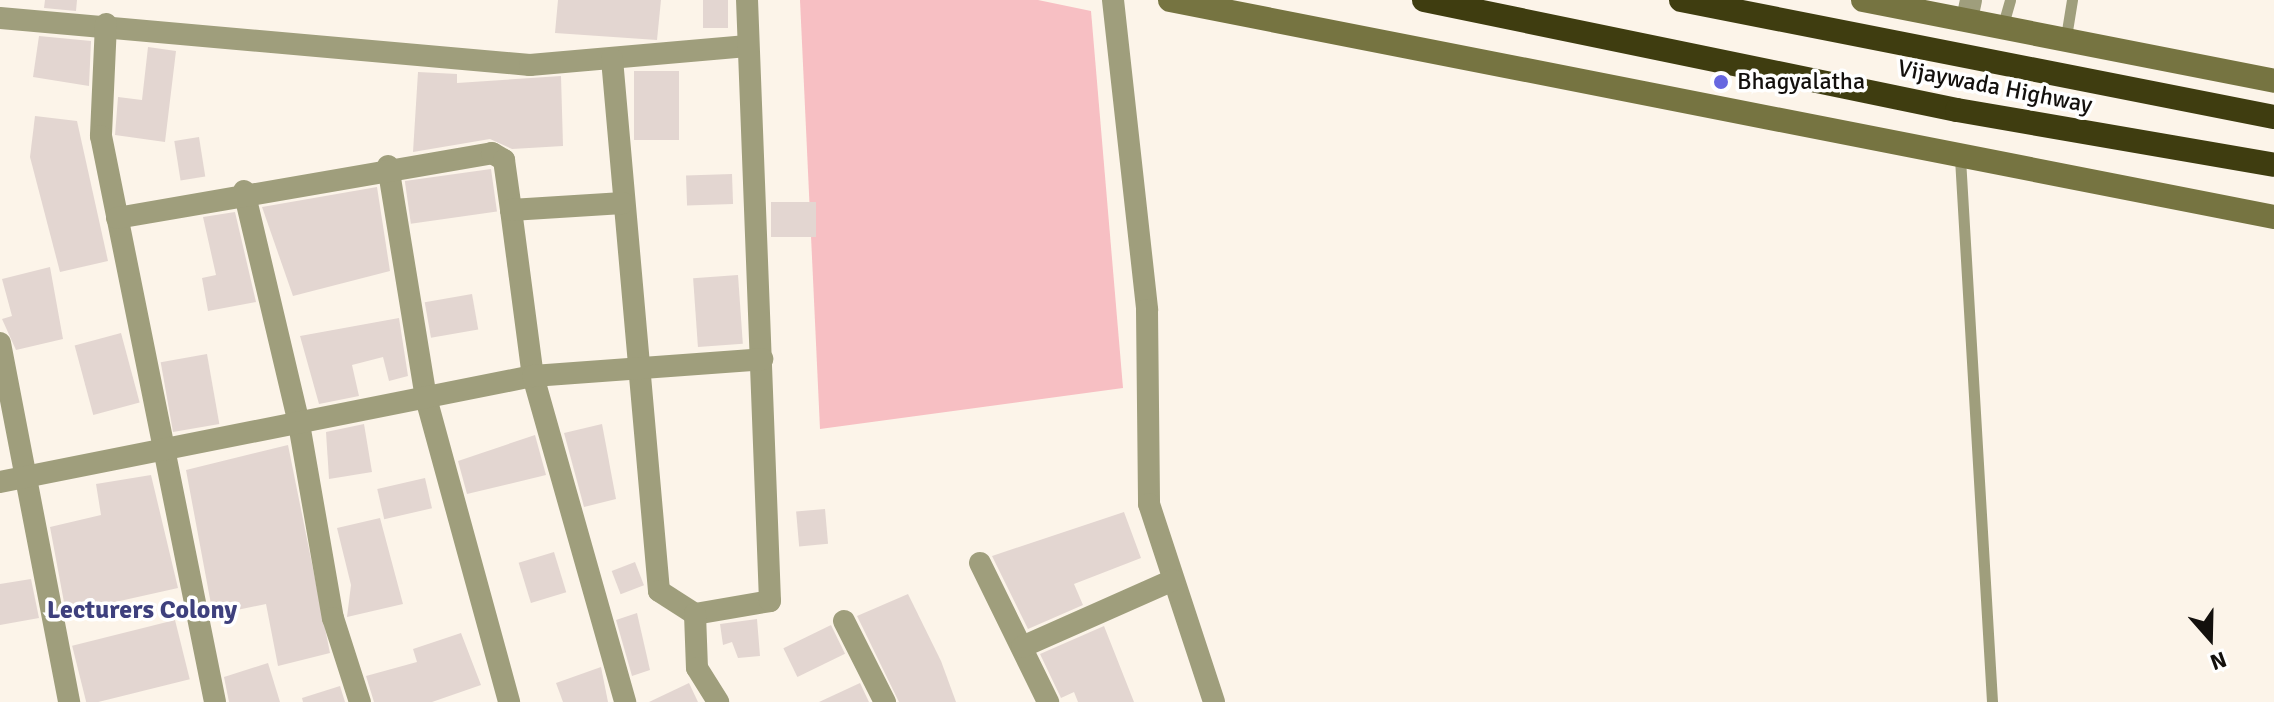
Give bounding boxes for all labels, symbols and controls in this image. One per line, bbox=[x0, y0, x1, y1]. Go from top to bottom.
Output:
street label: Vijaywada Highway bbox=[1895, 54, 2095, 120]
place label: Bhagyalatha bbox=[1737, 68, 1865, 96]
marker: Bhagyalatha bbox=[1712, 73, 1730, 91]
district label: Lecturers Colony bbox=[47, 595, 237, 627]
north arrow bbox=[2170, 598, 2250, 678]
text: N bbox=[2207, 646, 2230, 676]

